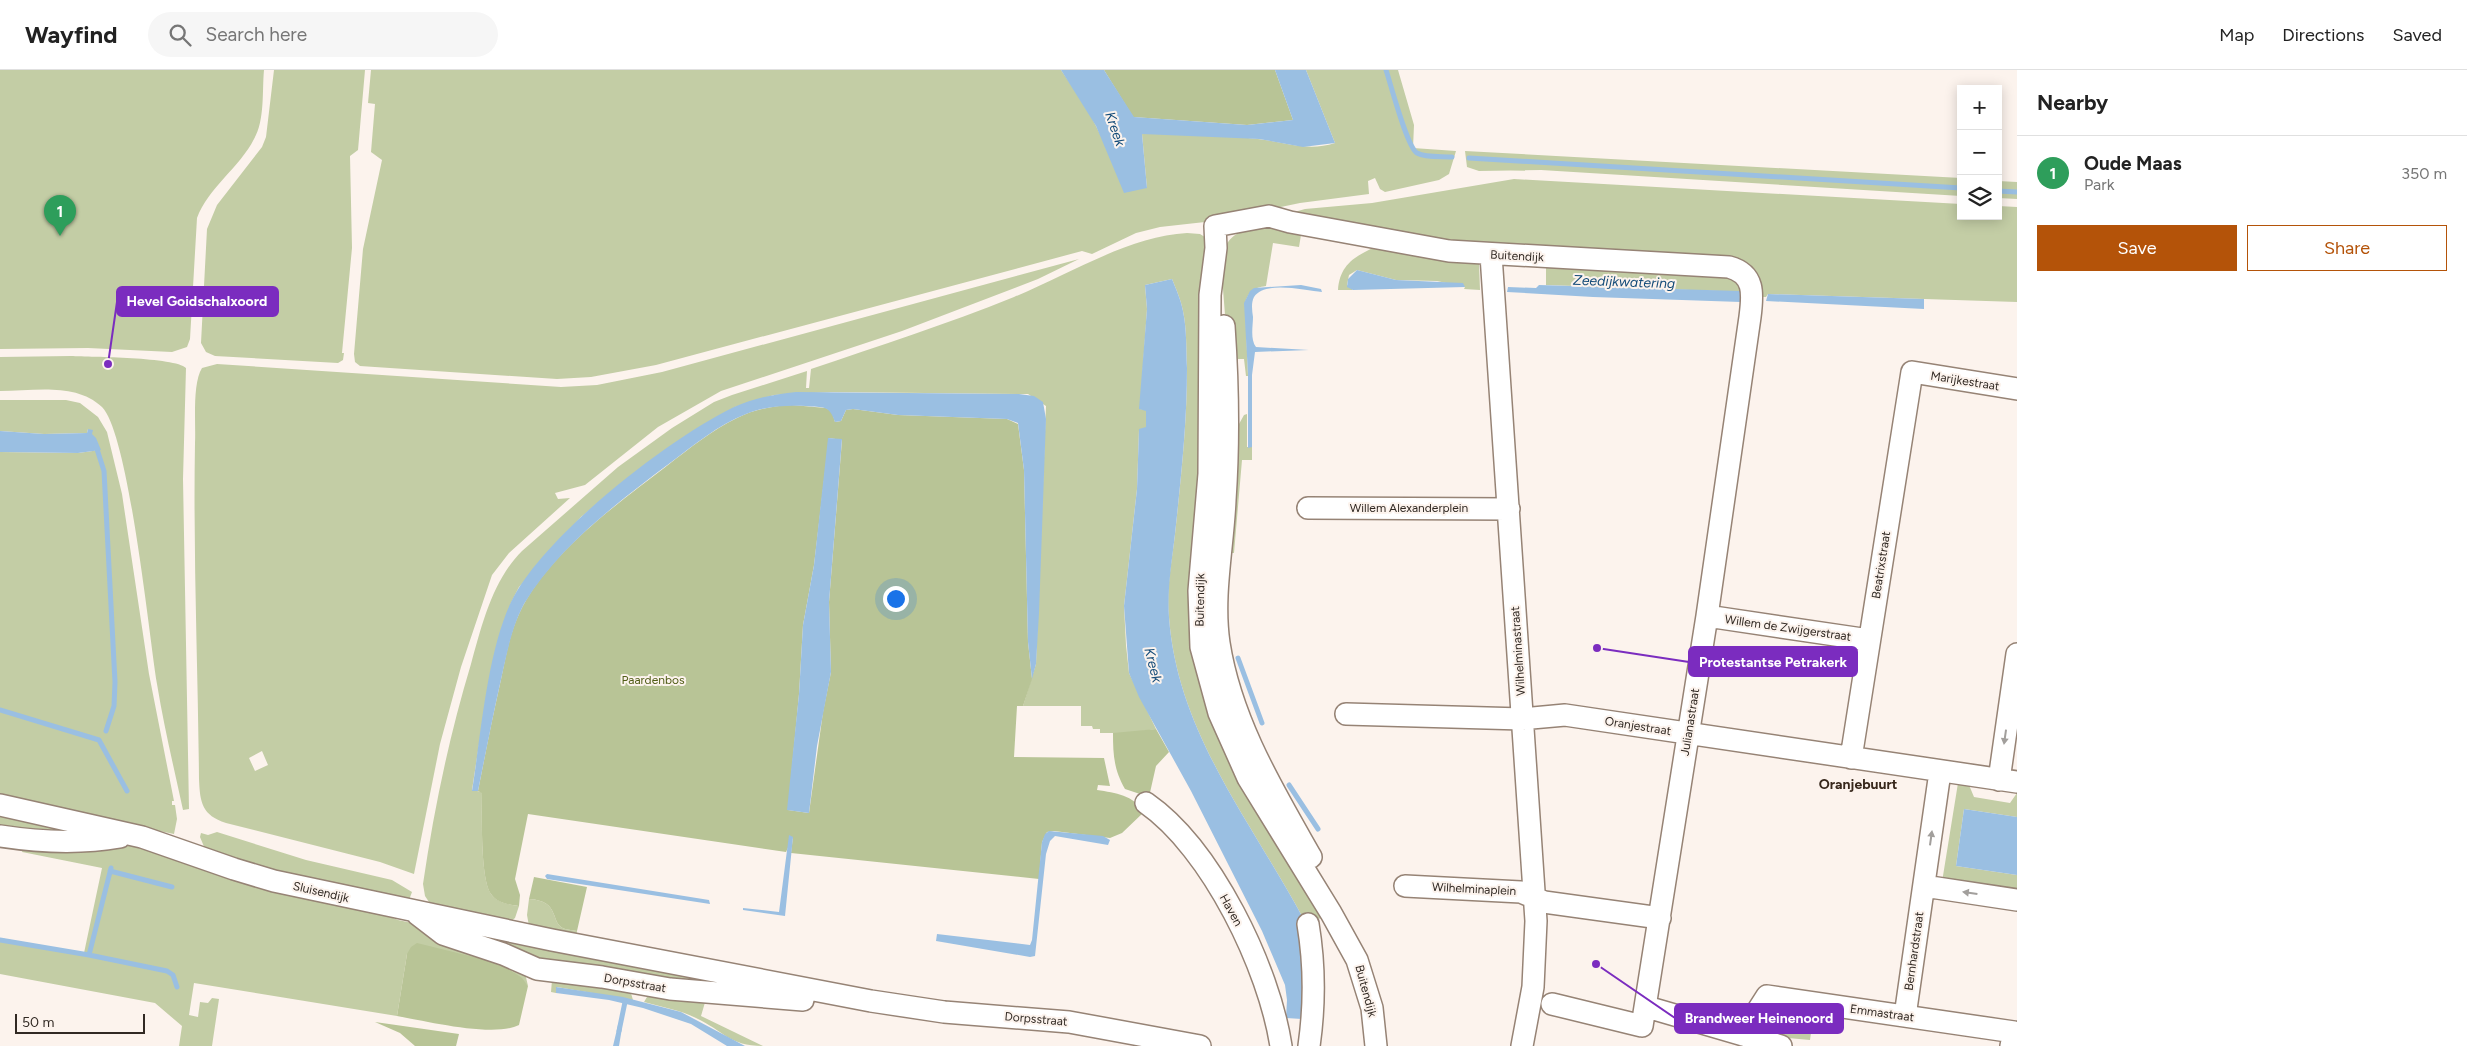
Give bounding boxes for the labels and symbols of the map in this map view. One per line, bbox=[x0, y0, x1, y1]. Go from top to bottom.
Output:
water label: Kreek bbox=[1101, 110, 1129, 150]
pin: 1 bbox=[44, 195, 76, 236]
street label: Buitendijk bbox=[1490, 248, 1544, 264]
water label: Zeedijkwatering bbox=[1573, 272, 1675, 292]
callout: Hevel Goidschalxoord bbox=[117, 287, 278, 316]
text: Hevel Goidschalxoord bbox=[127, 293, 267, 310]
street label: Marijkestraat bbox=[1930, 369, 2001, 393]
street label: Willem Alexanderplein bbox=[1350, 501, 1469, 515]
street label: Beatrixstraat bbox=[1869, 530, 1893, 600]
street label: Buitendijk bbox=[1193, 573, 1207, 627]
your location bbox=[883, 586, 909, 612]
street label: Wilhelminastraat bbox=[1508, 605, 1528, 696]
street label: Willem de Zwijgerstraat bbox=[1724, 612, 1853, 644]
water label: Kreek bbox=[1140, 646, 1166, 685]
callout: Protestantse Petrakerk bbox=[1689, 647, 1857, 676]
text: Protestantse Petrakerk bbox=[1699, 654, 1847, 671]
park label: Paardenbos bbox=[622, 673, 685, 687]
street label: Julianastraat bbox=[1678, 687, 1702, 757]
street label: Oranjestraat bbox=[1604, 714, 1673, 738]
one-way arrow bbox=[2000, 730, 2008, 746]
district label: Oranjebuurt bbox=[1819, 776, 1898, 793]
one-way arrow bbox=[1927, 829, 1935, 845]
street label: Sluisendijk bbox=[292, 879, 351, 905]
street label: Wilhelminaplein bbox=[1431, 880, 1517, 898]
one-way arrow bbox=[1962, 889, 1978, 897]
street label: Haven bbox=[1217, 892, 1246, 929]
street label: Bernhardstraat bbox=[1902, 910, 1927, 991]
street label: Buitendijk bbox=[1352, 963, 1380, 1019]
street label: Dorpsstraat bbox=[603, 971, 668, 995]
street label: Emmastraat bbox=[1849, 1002, 1915, 1024]
callout: Brandweer Heinenoord bbox=[1675, 1004, 1843, 1033]
street label: Dorpsstraat bbox=[1004, 1009, 1068, 1029]
text: Brandweer Heinenoord bbox=[1685, 1010, 1833, 1027]
scale bar bbox=[15, 1011, 145, 1034]

